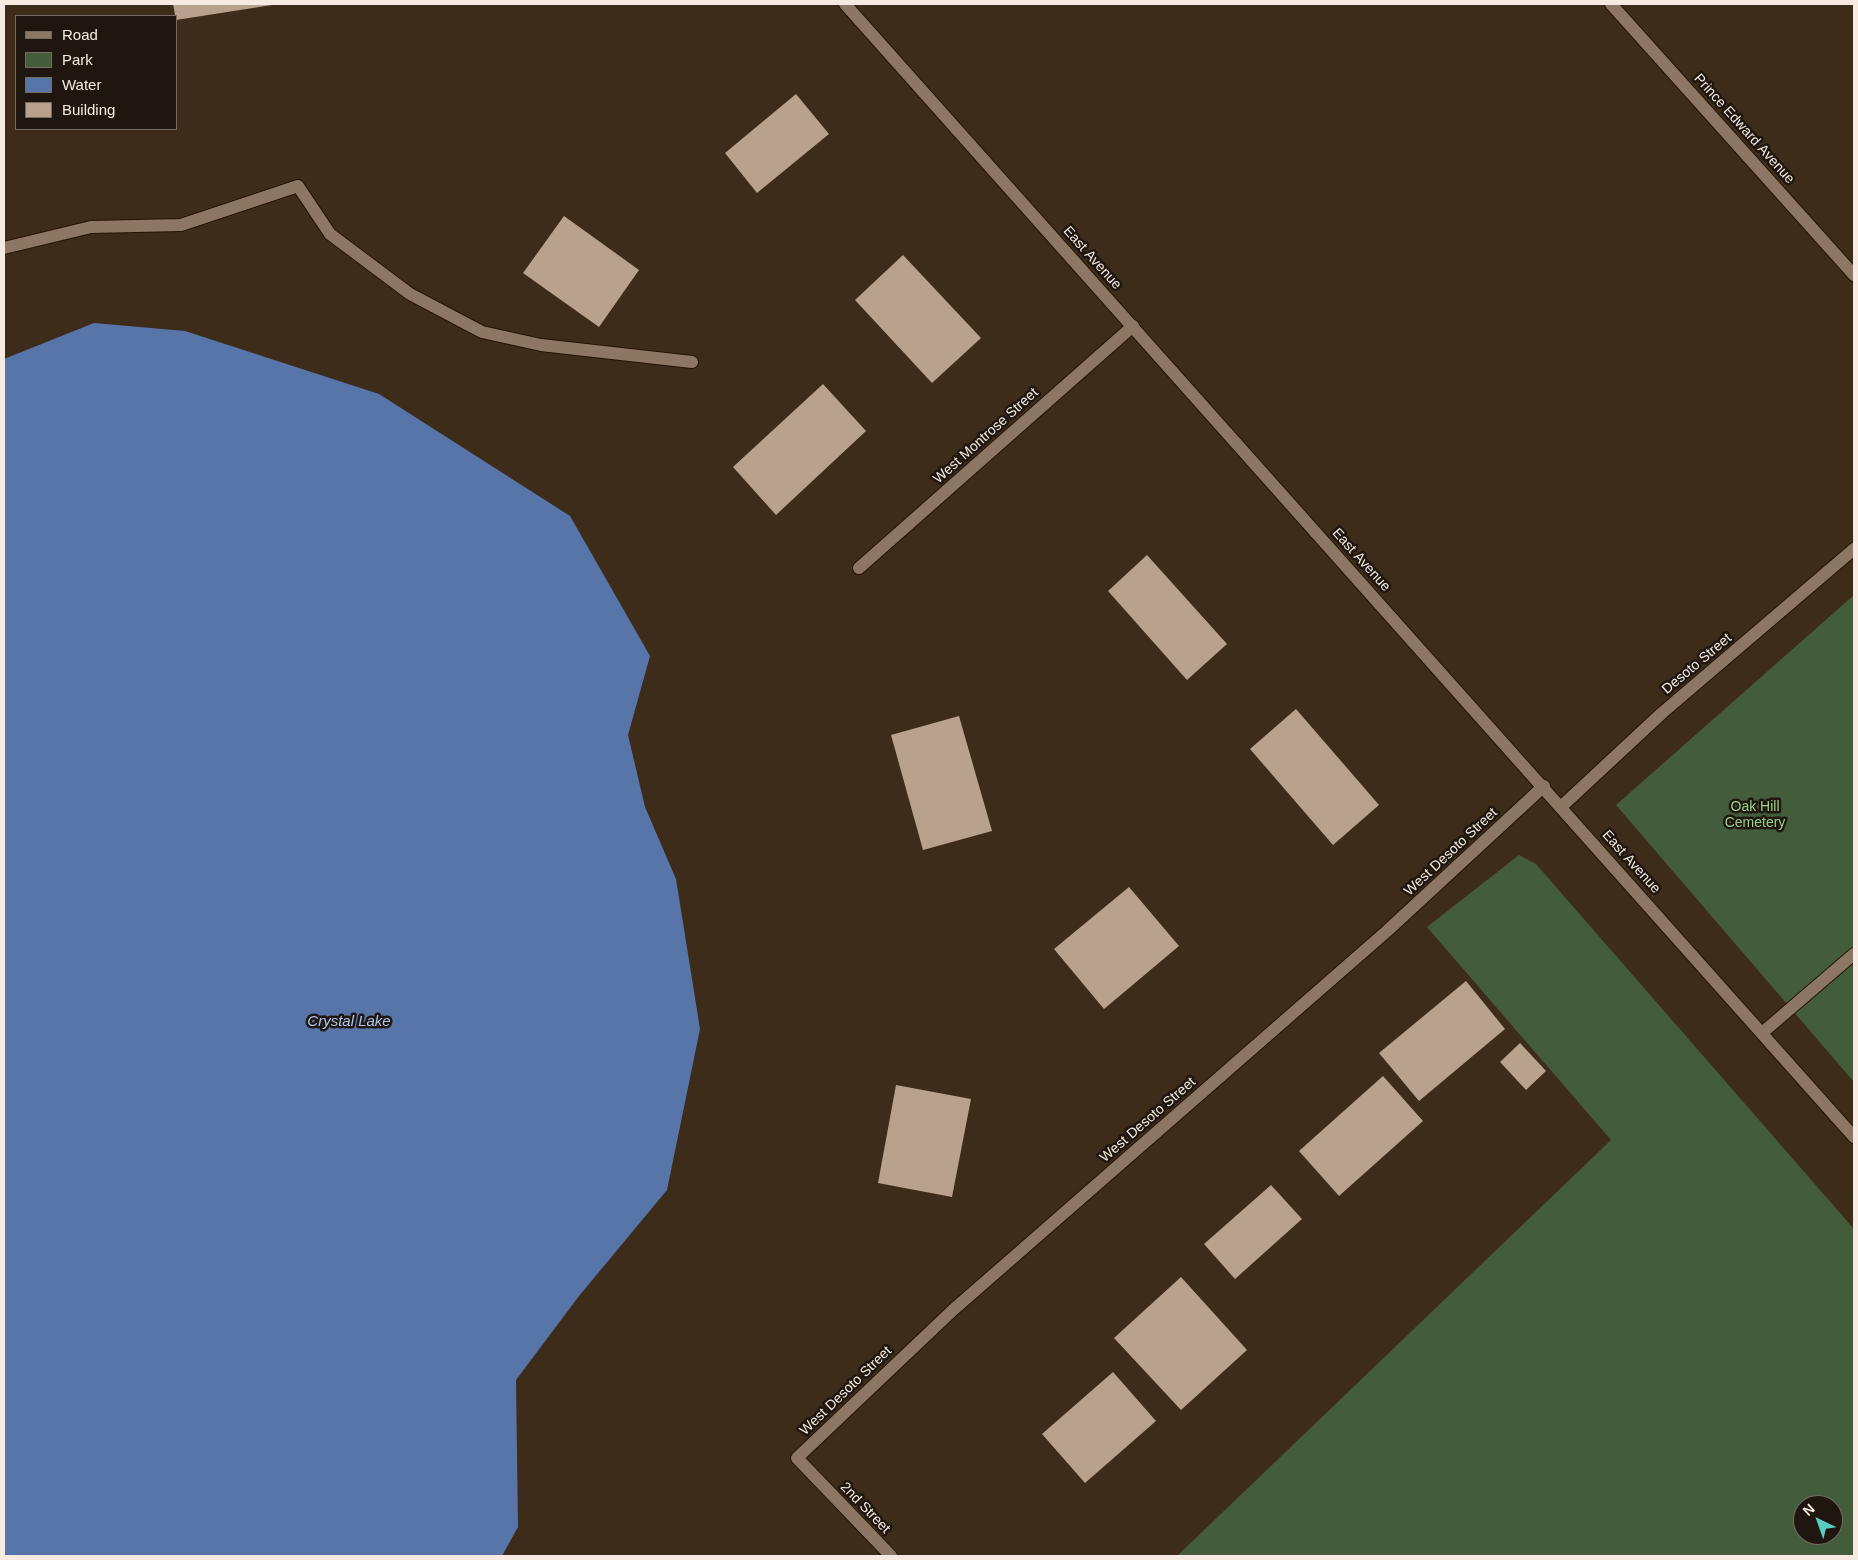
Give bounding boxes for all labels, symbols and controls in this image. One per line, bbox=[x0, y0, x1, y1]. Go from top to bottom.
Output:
legend bbox=[15, 15, 178, 130]
text: Road bbox=[62, 26, 98, 43]
text: Park bbox=[62, 51, 93, 68]
street label: Prince Edward Avenue bbox=[1690, 71, 1798, 187]
text: Water bbox=[62, 76, 101, 93]
text: Building bbox=[62, 101, 115, 118]
street label: East Avenue bbox=[1059, 223, 1125, 293]
street label: West Montrose Street bbox=[930, 385, 1042, 487]
street label: East Avenue bbox=[1328, 525, 1394, 595]
street label: Desoto Street bbox=[1659, 630, 1735, 698]
park label: Oak Hill Cemetery bbox=[1725, 799, 1785, 832]
street label: West Desoto Street bbox=[1401, 805, 1501, 899]
street label: East Avenue bbox=[1598, 827, 1664, 897]
water label: Crystal Lake bbox=[307, 1013, 391, 1031]
street label: West Desoto Street bbox=[1097, 1074, 1199, 1166]
street label: West Desoto Street bbox=[797, 1343, 895, 1439]
street label: 2nd Street bbox=[837, 1479, 893, 1537]
north arrow bbox=[1793, 1495, 1843, 1545]
text: N bbox=[1800, 1500, 1818, 1519]

